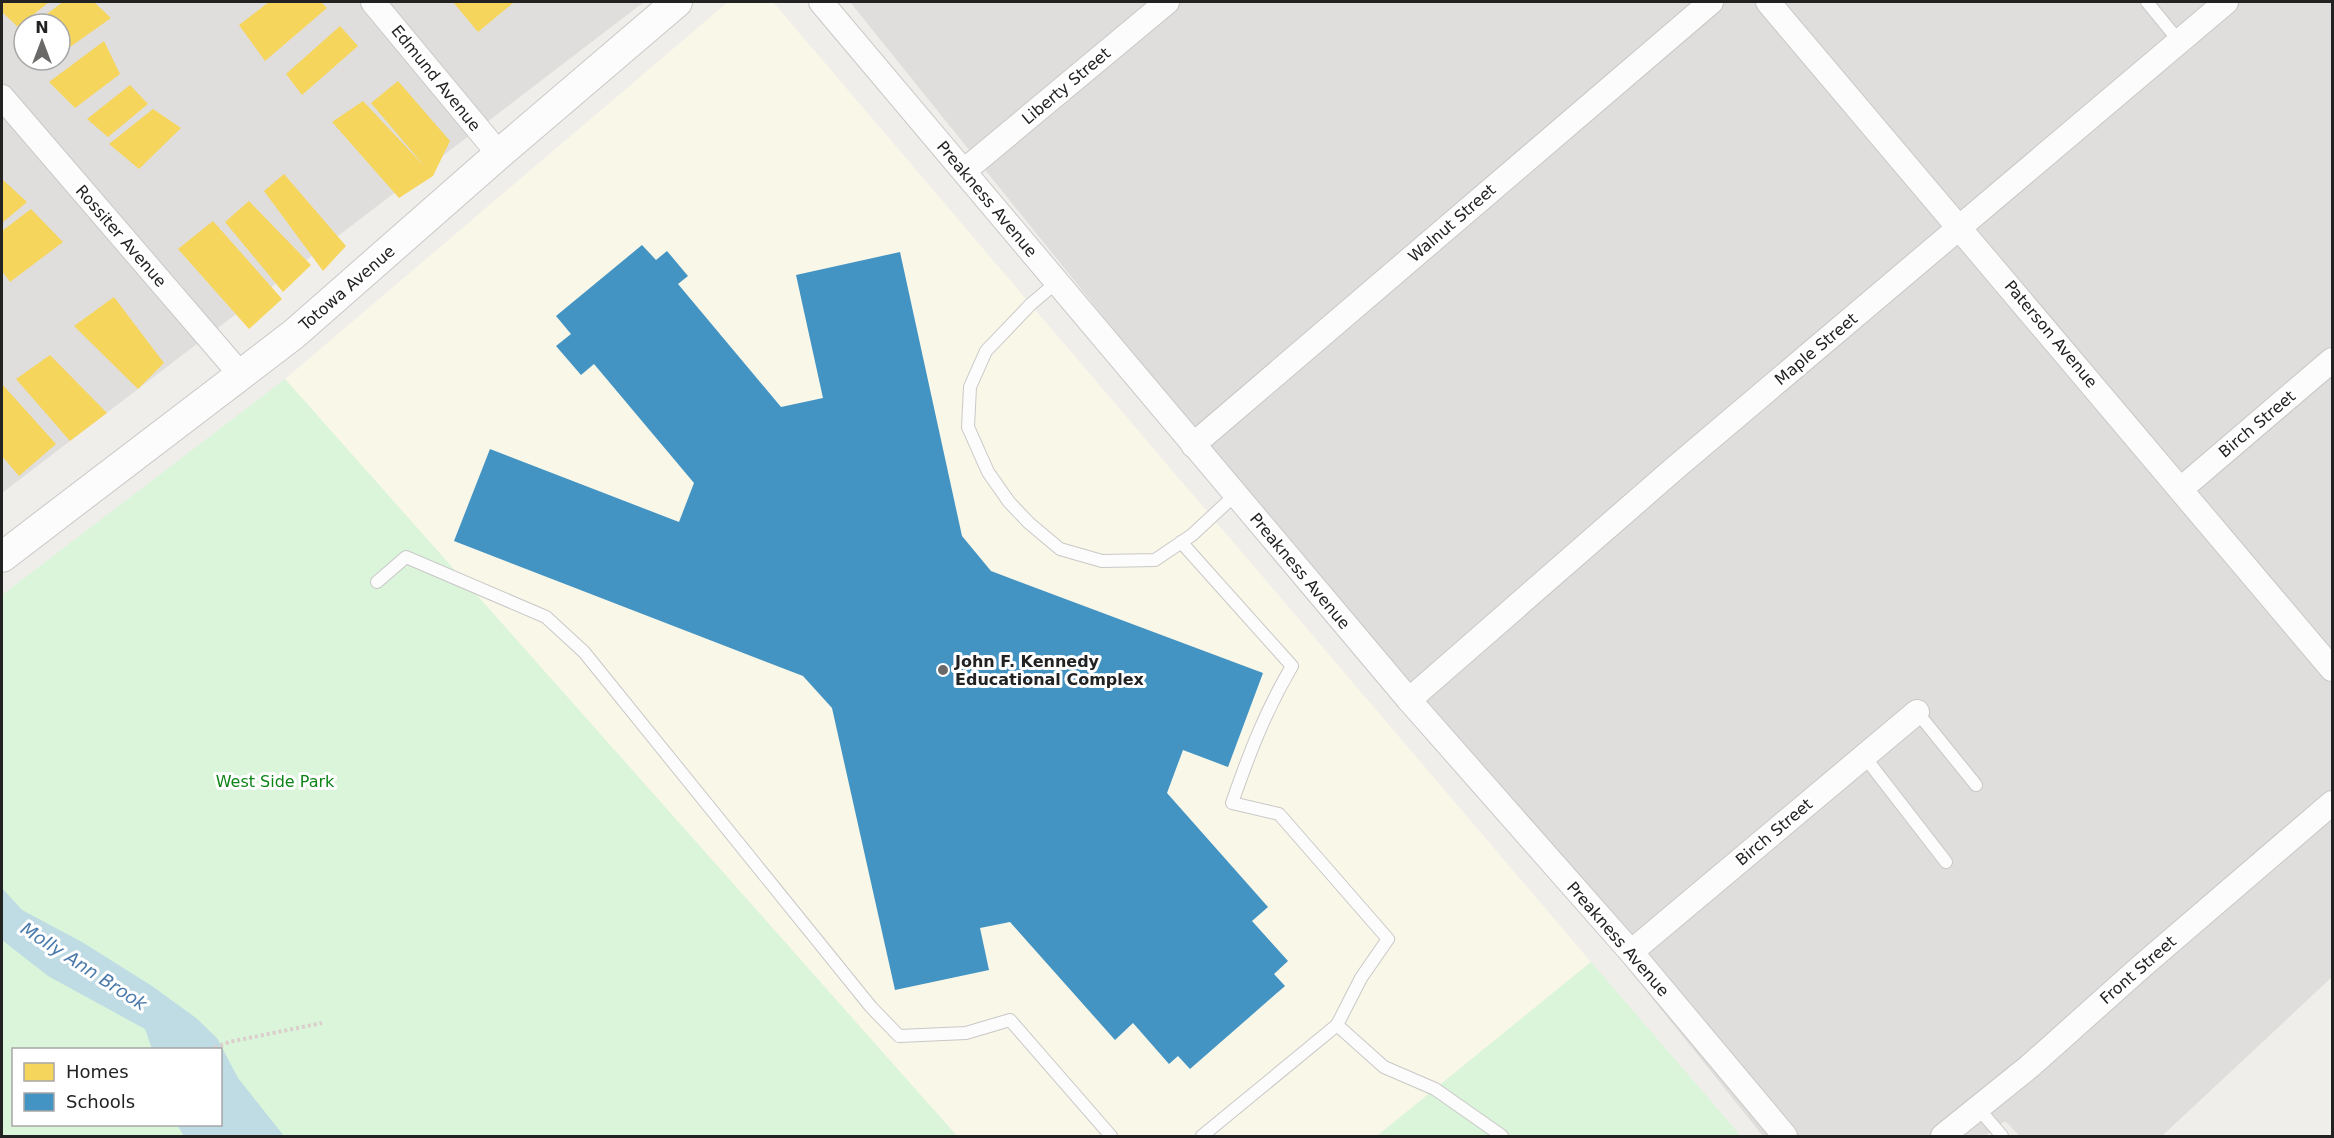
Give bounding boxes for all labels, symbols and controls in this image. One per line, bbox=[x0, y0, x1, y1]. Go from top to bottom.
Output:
north arrow bbox=[12, 12, 72, 72]
text: N bbox=[35, 18, 49, 37]
street label: Edmund Avenue bbox=[387, 21, 485, 135]
street label: Liberty Street bbox=[1018, 44, 1114, 128]
street label: Preakness Avenue bbox=[933, 137, 1041, 261]
street label: Walnut Street bbox=[1405, 180, 1499, 266]
street label: Rossiter Avenue bbox=[72, 181, 170, 291]
street label: Totowa Avenue bbox=[295, 241, 399, 335]
street label: Paterson Avenue bbox=[2001, 276, 2101, 392]
street label: Maple Street bbox=[1771, 309, 1861, 389]
street label: Birch Street bbox=[2215, 386, 2299, 462]
street label: Preakness Avenue bbox=[1246, 509, 1354, 633]
place label: John F. Kennedy Educational Complex bbox=[954, 652, 1145, 689]
marker: John F. Kennedy Educational Complex bbox=[936, 663, 950, 677]
park label: West Side Park bbox=[216, 772, 335, 791]
street label: Birch Street bbox=[1732, 794, 1816, 870]
street label: Preakness Avenue bbox=[1563, 878, 1673, 1000]
water label: Molly Ann Brook bbox=[17, 917, 152, 1015]
street label: Front Street bbox=[2096, 932, 2180, 1008]
legend bbox=[12, 1048, 222, 1126]
text: Homes bbox=[66, 1061, 129, 1082]
text: Schools bbox=[66, 1091, 135, 1112]

